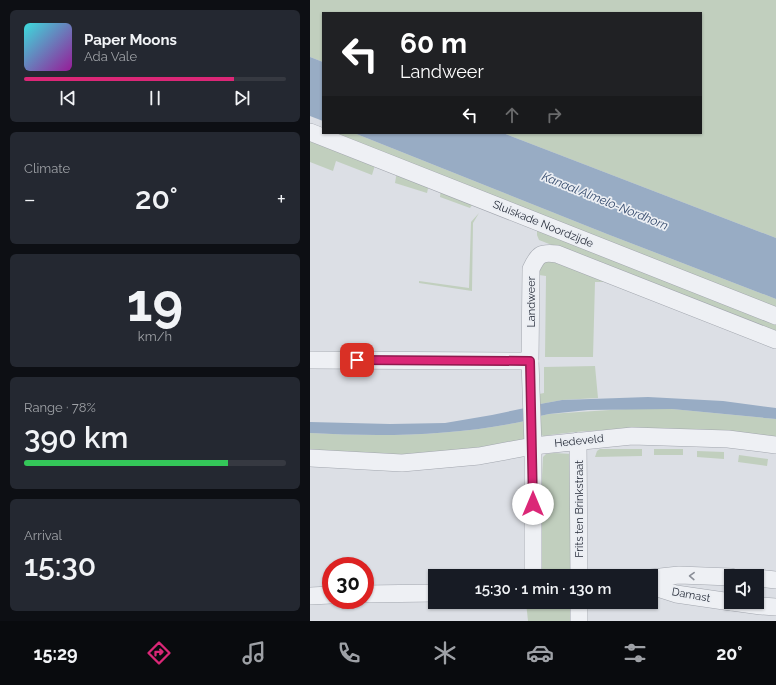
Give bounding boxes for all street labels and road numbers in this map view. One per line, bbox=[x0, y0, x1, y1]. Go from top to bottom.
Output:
street label: Sluiskade Noordzijde bbox=[491, 198, 596, 250]
street label: Landweer bbox=[525, 276, 538, 328]
street label: Hedeveld bbox=[554, 432, 604, 450]
street label: Frits ten Brinkstraat bbox=[573, 460, 586, 558]
street label: Damast bbox=[671, 585, 712, 605]

